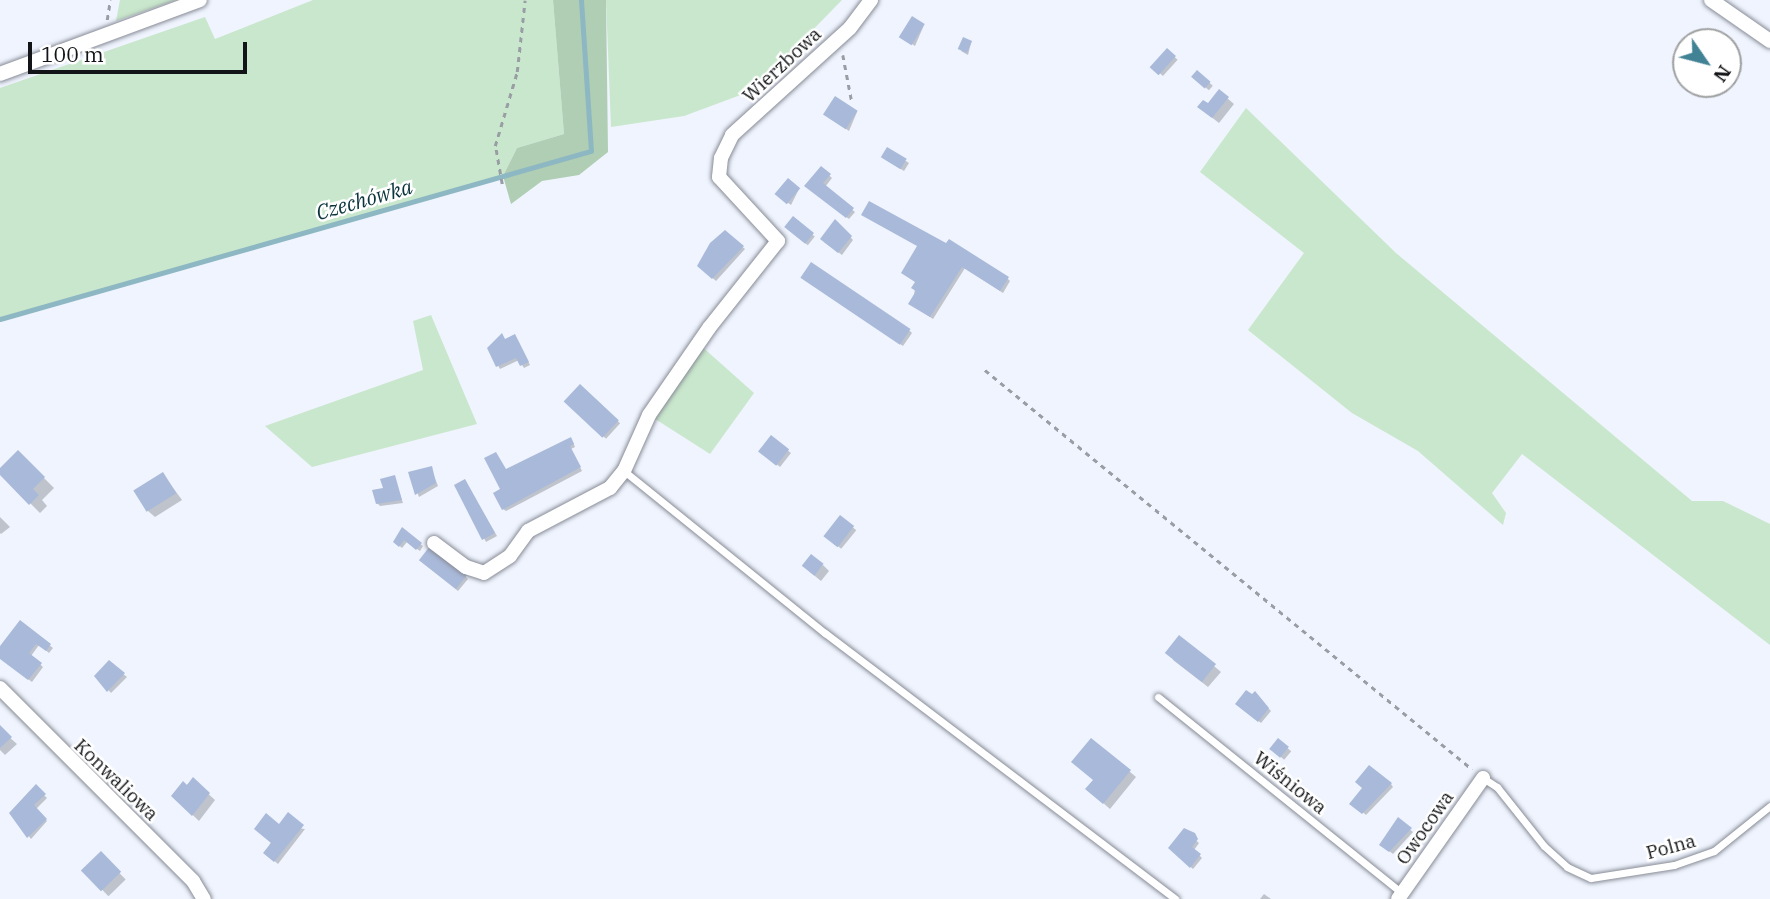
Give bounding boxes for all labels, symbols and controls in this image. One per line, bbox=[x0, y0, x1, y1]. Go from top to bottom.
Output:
street label: Wierzbowa bbox=[738, 23, 826, 107]
scale bar bbox=[32, 28, 250, 72]
north arrow bbox=[1672, 28, 1742, 98]
text: 100 m bbox=[41, 40, 104, 68]
text: N bbox=[1708, 61, 1737, 87]
water label: Czechówka bbox=[313, 173, 415, 225]
street label: Konwaliowa bbox=[69, 734, 163, 826]
street label: Wiśniowa bbox=[1249, 747, 1331, 819]
street label: Owocowa bbox=[1391, 787, 1459, 869]
street label: Polna bbox=[1644, 829, 1698, 865]

